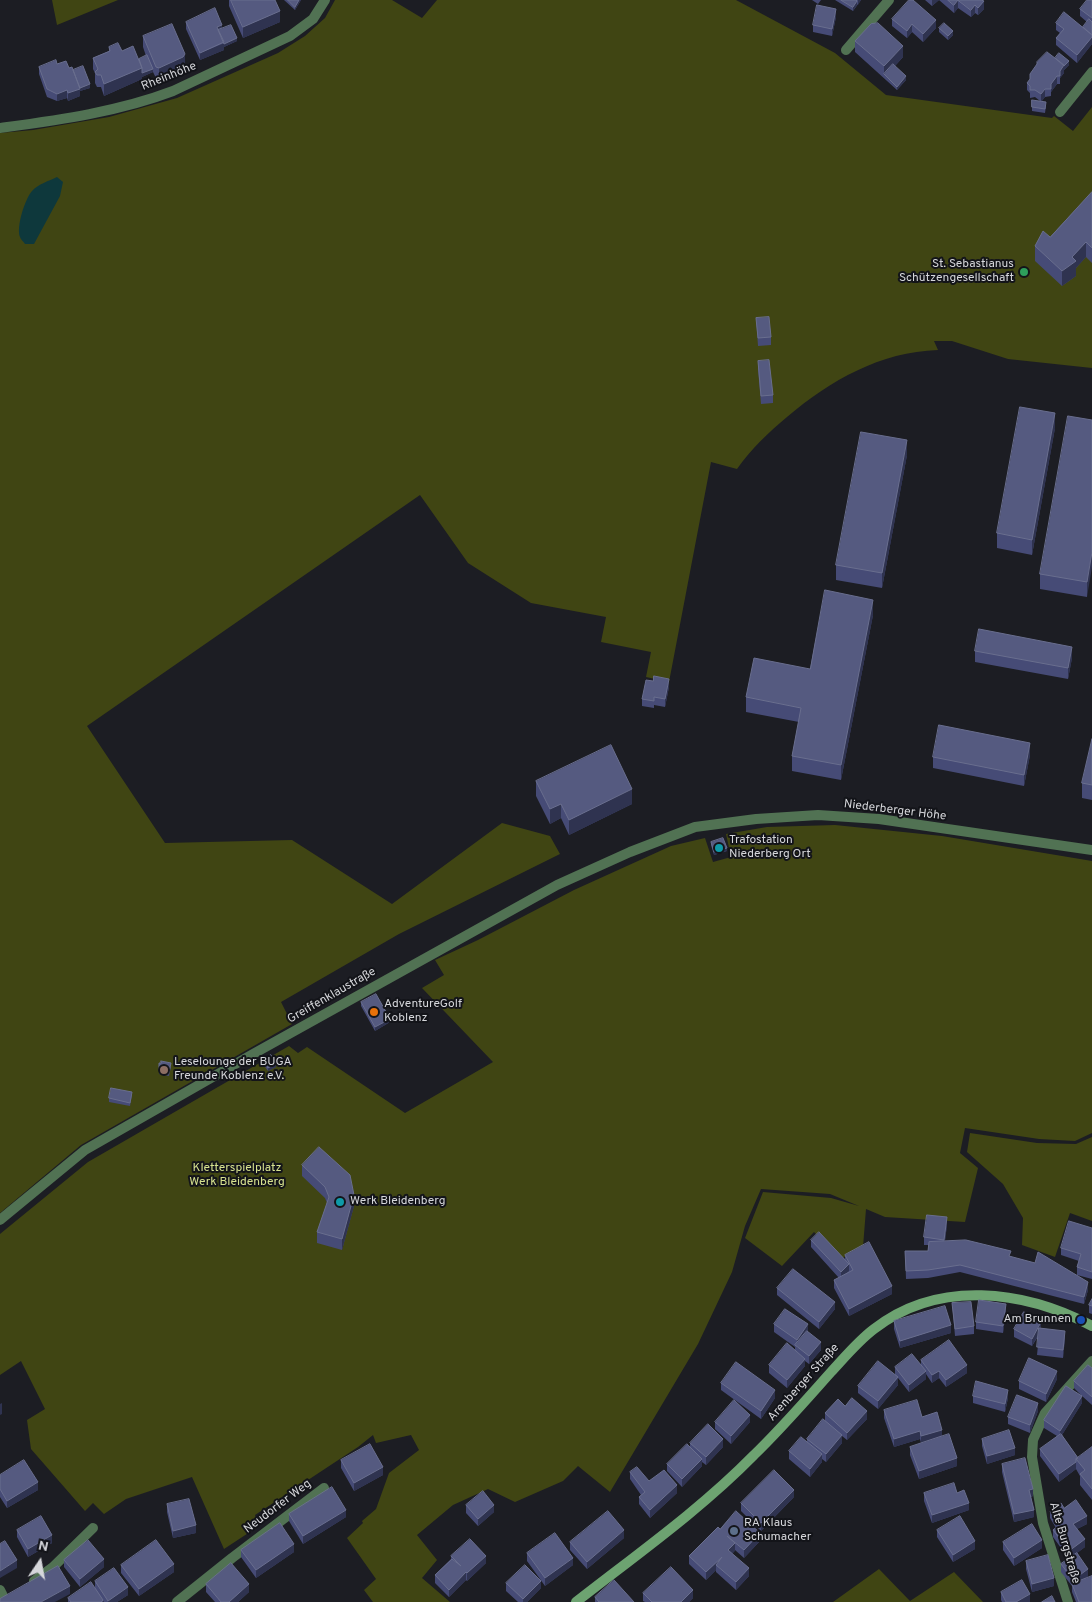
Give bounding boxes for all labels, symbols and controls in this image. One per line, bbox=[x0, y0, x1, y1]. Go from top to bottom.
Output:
street label: Rheinhöhe bbox=[139, 59, 199, 95]
place label: St. Sebastianus Schützengesellschaft bbox=[899, 258, 1014, 286]
marker: St. Sebastianus Schützengesellschaft bbox=[1018, 266, 1030, 278]
street label: Niederberger Höhe bbox=[843, 798, 947, 824]
place label: Trafostation Niederberg Ort bbox=[729, 834, 811, 862]
marker: Trafostation Niederberg Ort bbox=[713, 842, 725, 854]
street label: Greiffenklaustraße bbox=[285, 965, 379, 1027]
place label: AdventureGolf Koblenz bbox=[384, 998, 462, 1026]
marker: AdventureGolf Koblenz bbox=[368, 1006, 380, 1018]
place label: Leselounge der BUGA Freunde Koblenz e.V. bbox=[174, 1056, 292, 1084]
marker: Leselounge der BUGA Freunde Koblenz e.V. bbox=[158, 1064, 170, 1076]
park label: Kletterspielplatz Werk Bleidenberg bbox=[189, 1162, 285, 1190]
place label: Werk Bleidenberg bbox=[350, 1195, 445, 1209]
marker: Werk Bleidenberg bbox=[334, 1196, 346, 1208]
place label: Am Brunnen bbox=[1003, 1313, 1071, 1327]
marker: Am Brunnen bbox=[1075, 1314, 1087, 1326]
street label: Arenberger Straße bbox=[765, 1341, 843, 1425]
street label: Neudorfer Weg bbox=[241, 1477, 315, 1537]
street label: Alte Burgstraße bbox=[1045, 1501, 1083, 1585]
place label: RA Klaus Schumacher bbox=[744, 1517, 811, 1545]
marker: RA Klaus Schumacher bbox=[728, 1525, 740, 1537]
north arrow bbox=[15, 1537, 65, 1587]
text: N bbox=[37, 1537, 50, 1556]

